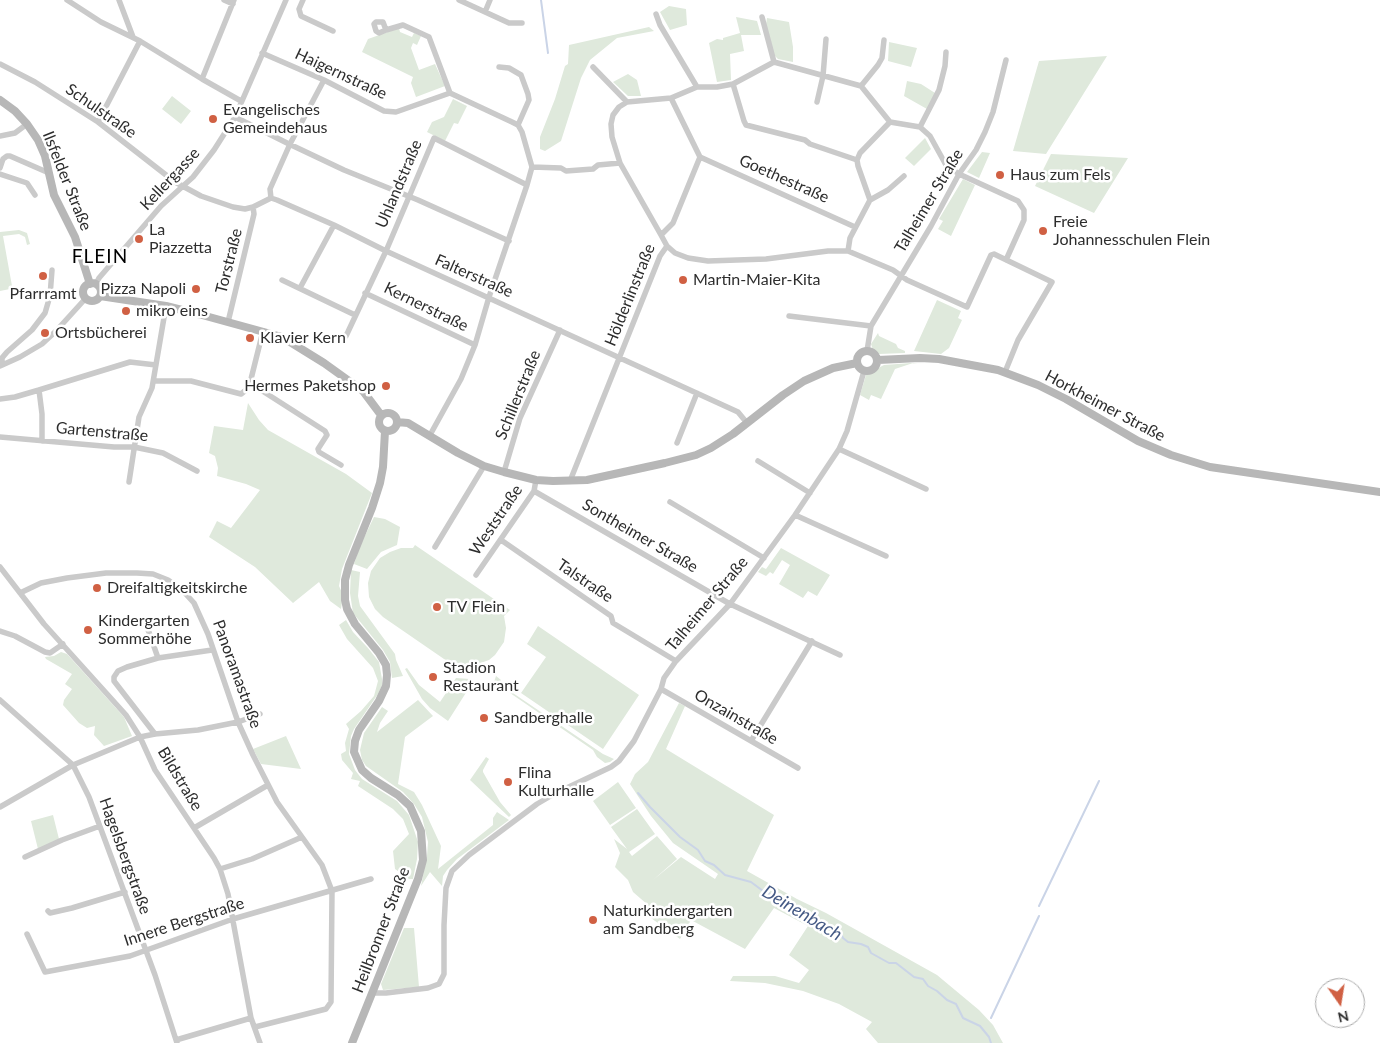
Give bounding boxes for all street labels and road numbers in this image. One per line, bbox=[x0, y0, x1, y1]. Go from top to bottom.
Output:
street label: Haigernstraße bbox=[292, 44, 390, 104]
street label: Schulstraße bbox=[62, 80, 140, 142]
street label: Ilsfelder Straße bbox=[38, 129, 96, 233]
street label: Uhlandstraße bbox=[372, 137, 426, 231]
street label: Kellergasse bbox=[136, 144, 204, 214]
street label: Talheimer Straße bbox=[891, 146, 967, 256]
street label: Goethestraße bbox=[736, 151, 832, 207]
street label: Torstraße bbox=[212, 226, 246, 296]
street label: Hölderlinstraße bbox=[601, 241, 659, 349]
street label: Falterstraße bbox=[432, 250, 516, 302]
street label: Kernerstraße bbox=[381, 278, 471, 336]
street label: Schillerstraße bbox=[491, 347, 545, 443]
street label: Horkheimer Straße bbox=[1042, 366, 1168, 446]
street label: Gartenstraße bbox=[55, 418, 149, 446]
street label: Weststraße bbox=[465, 481, 527, 559]
street label: Sontheimer Straße bbox=[579, 495, 701, 577]
street label: Talheimer Straße bbox=[662, 553, 752, 655]
street label: Talstraße bbox=[553, 555, 617, 607]
street label: Panoramastraße bbox=[208, 617, 266, 731]
street label: Onzainstraße bbox=[691, 685, 781, 749]
street label: Bildstraße bbox=[154, 744, 206, 814]
street label: Hagelsbergstraße bbox=[95, 795, 155, 917]
street label: Heilbronner Straße bbox=[348, 864, 414, 996]
street label: Innere Bergstraße bbox=[121, 893, 247, 951]

